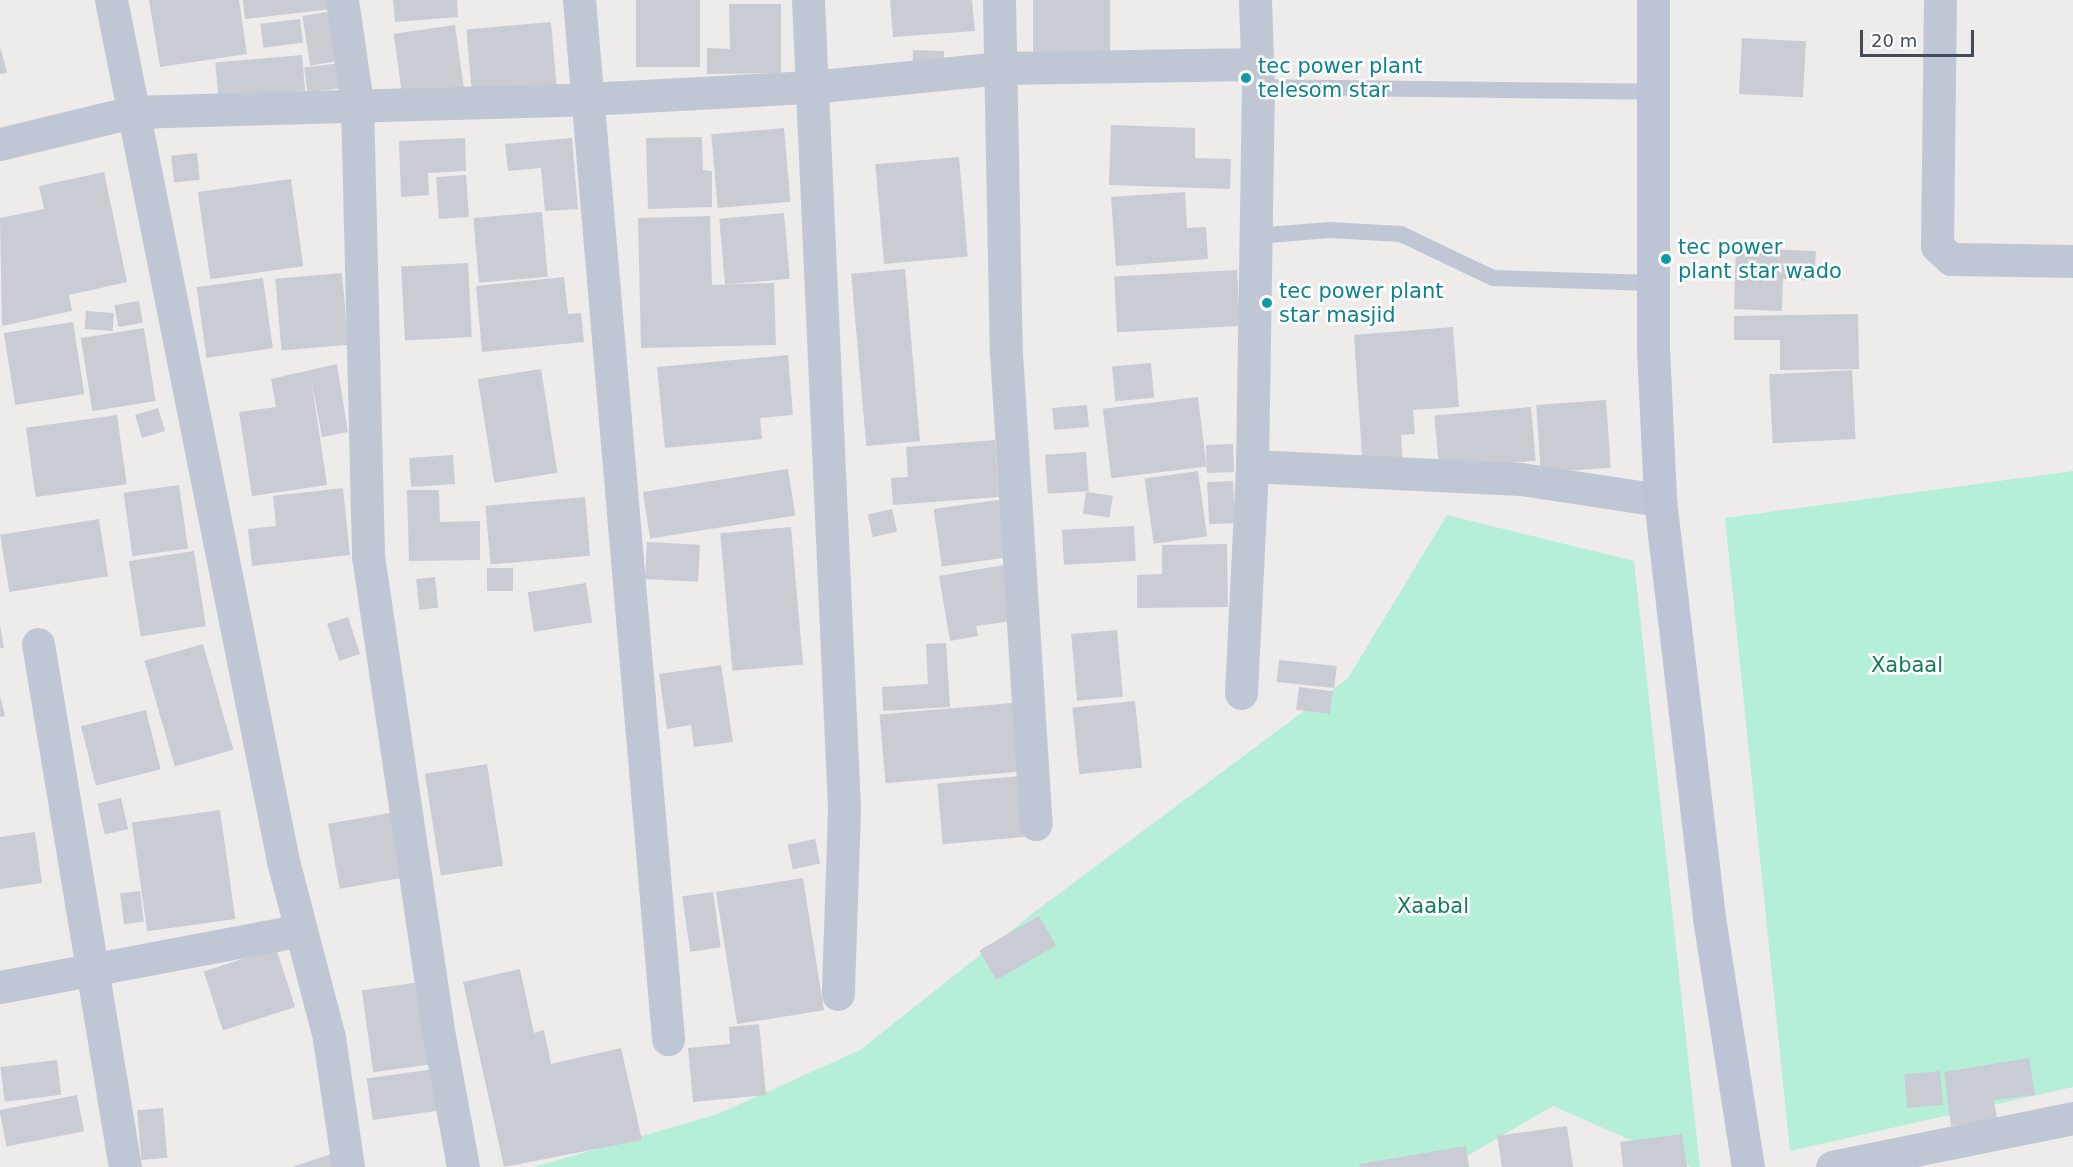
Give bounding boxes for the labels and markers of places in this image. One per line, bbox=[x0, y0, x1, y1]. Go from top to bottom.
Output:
place label: tec power plant telesom star bbox=[1258, 53, 1423, 103]
marker: tec power plant telesom star bbox=[1239, 71, 1253, 85]
place label: tec power plant star wado bbox=[1678, 234, 1842, 284]
marker: tec power plant star wado bbox=[1659, 252, 1673, 266]
place label: tec power plant star masjid bbox=[1279, 278, 1444, 328]
marker: tec power plant star masjid bbox=[1260, 296, 1274, 310]

